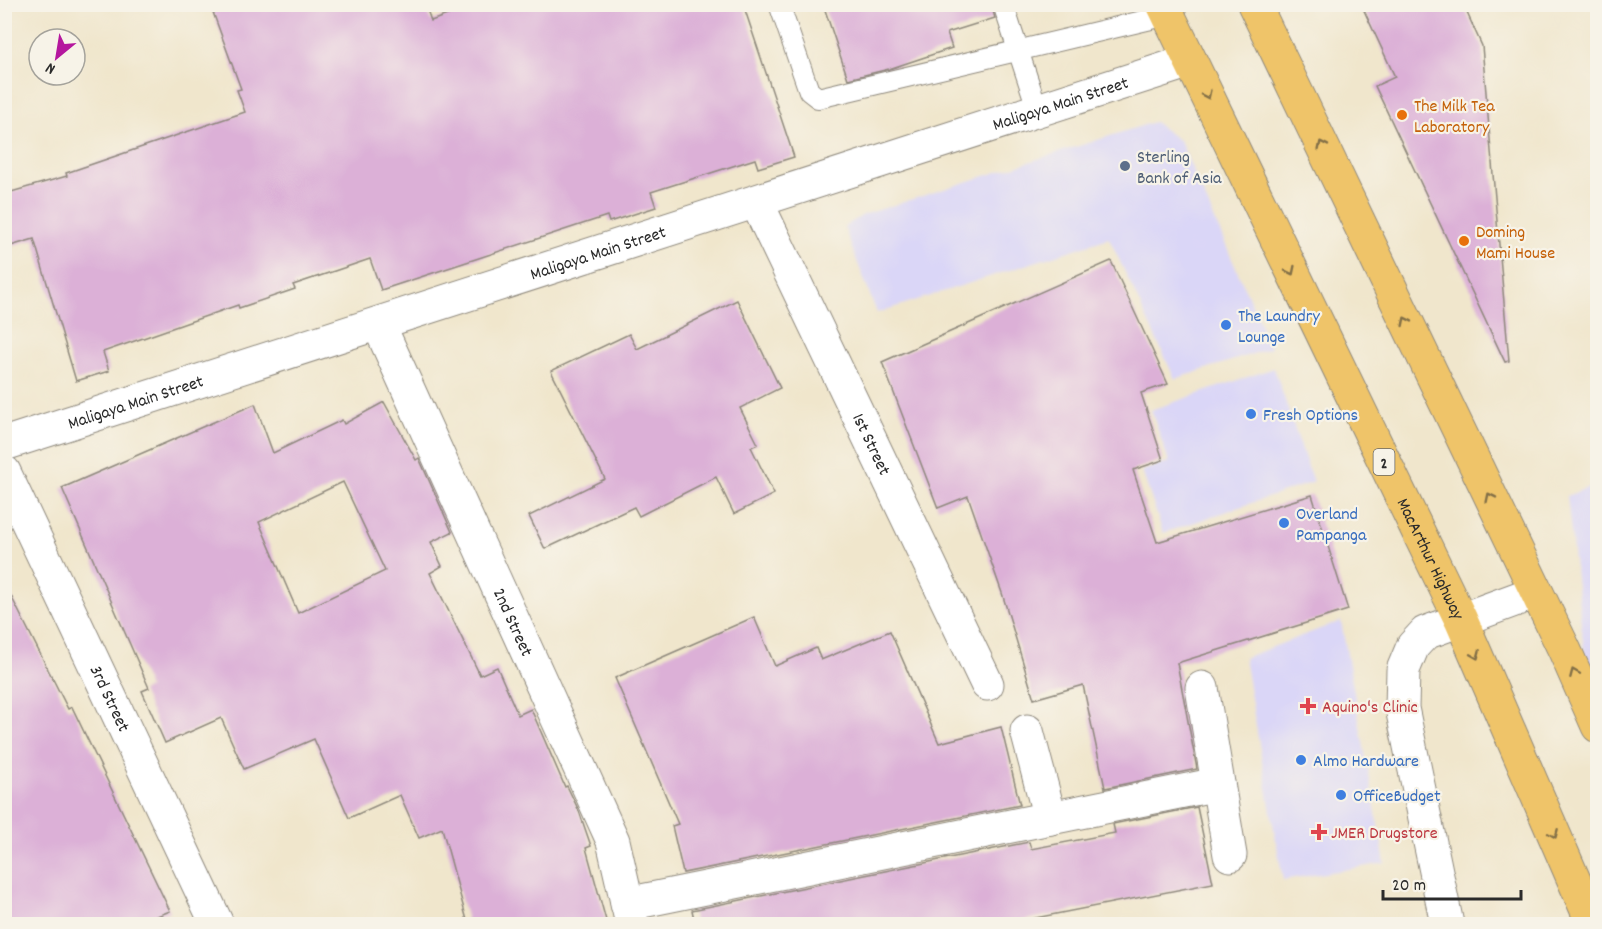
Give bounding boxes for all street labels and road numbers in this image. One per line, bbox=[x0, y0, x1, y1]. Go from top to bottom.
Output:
street label: Maligaya Main Street bbox=[990, 72, 1132, 139]
street label: Maligaya Main Street bbox=[527, 221, 670, 288]
street label: Maligaya Main Street bbox=[65, 370, 208, 438]
street label: 1st Street bbox=[844, 410, 896, 480]
road number: 2 bbox=[1374, 449, 1394, 475]
street label: MacArthur Highway bbox=[1389, 495, 1469, 625]
street label: 2nd Street bbox=[485, 585, 538, 661]
street label: 3rd Street bbox=[82, 662, 135, 737]

